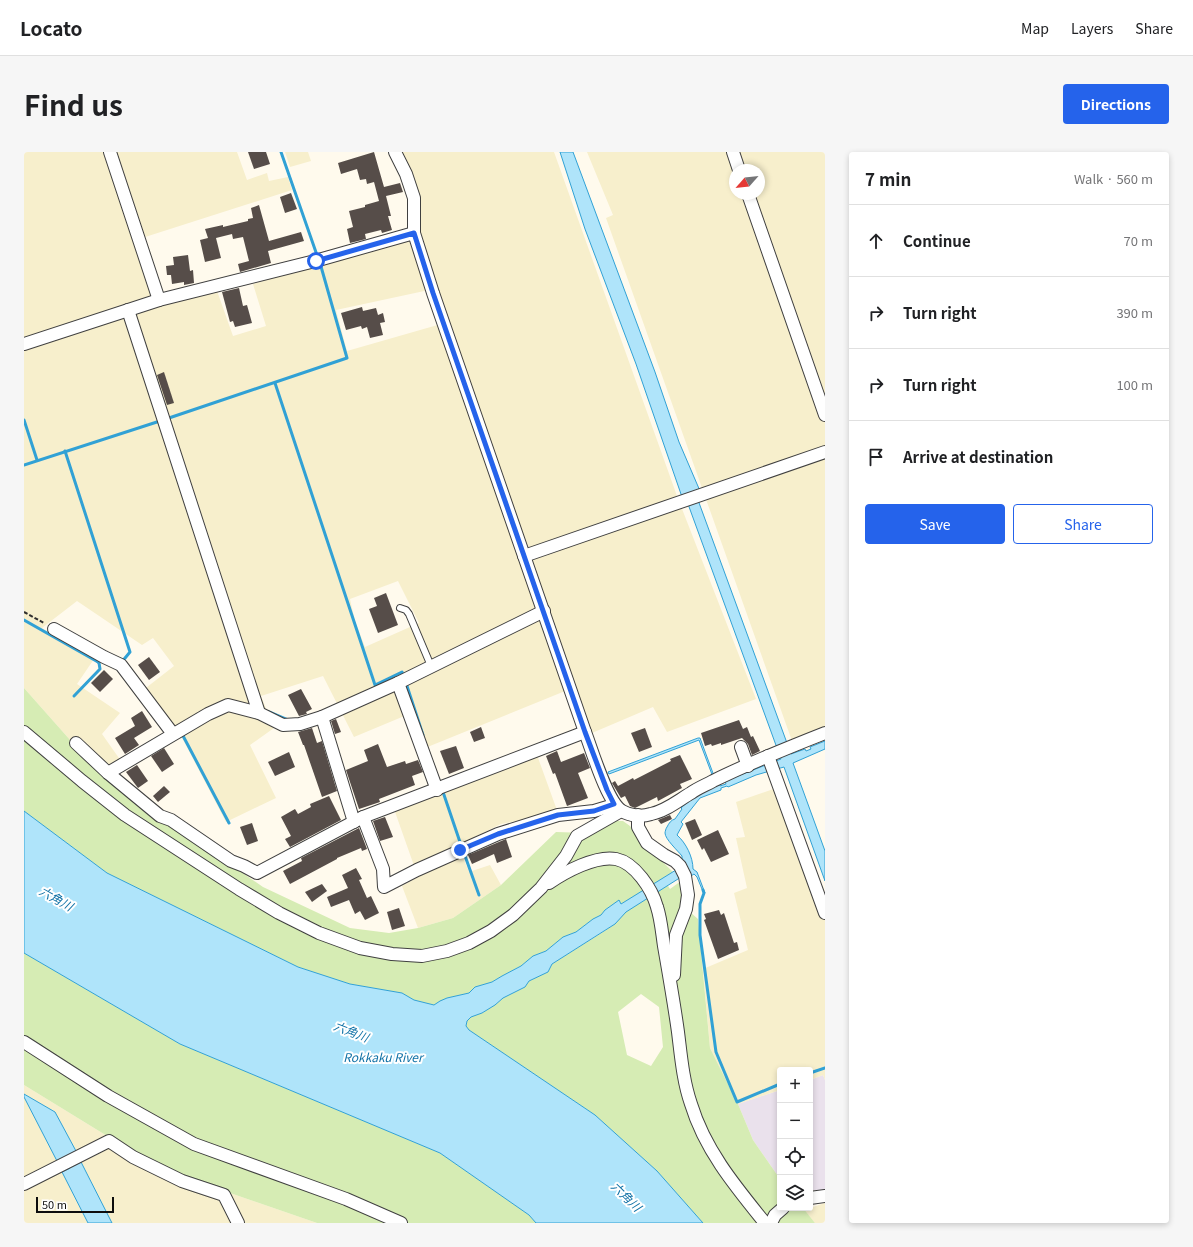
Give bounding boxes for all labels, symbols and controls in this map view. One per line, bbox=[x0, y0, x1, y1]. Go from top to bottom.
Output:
text: Locato bbox=[20, 14, 82, 41]
text: Map bbox=[1021, 18, 1049, 38]
text: Layers bbox=[1071, 18, 1113, 38]
text: Share bbox=[1135, 18, 1173, 38]
text: Find us bbox=[24, 84, 123, 124]
button: Directions bbox=[1063, 84, 1169, 124]
north arrow bbox=[729, 164, 765, 200]
text: 7 min bbox=[865, 166, 911, 191]
text: Walk · 560 m bbox=[1074, 169, 1153, 188]
icon: ahead bbox=[865, 230, 887, 252]
text: Continue bbox=[903, 230, 971, 251]
text: 70 m bbox=[1124, 231, 1153, 250]
route start bbox=[307, 252, 325, 270]
icon: right bbox=[865, 302, 887, 324]
text: Turn right bbox=[903, 302, 977, 323]
text: 390 m bbox=[1116, 303, 1153, 322]
icon: right bbox=[865, 374, 887, 396]
text: Turn right bbox=[903, 374, 977, 395]
text: 100 m bbox=[1116, 375, 1153, 394]
icon: arrive bbox=[865, 446, 887, 468]
text: Arrive at destination bbox=[903, 446, 1053, 467]
button: Save bbox=[865, 504, 1005, 544]
button: Share bbox=[1013, 504, 1153, 544]
route end bbox=[451, 841, 469, 859]
water label: 六角川 bbox=[37, 882, 78, 915]
water label: 六角川 bbox=[332, 1016, 373, 1046]
water label: Rokkaku River bbox=[343, 1048, 425, 1065]
map controls bbox=[777, 1067, 813, 1211]
button: + bbox=[777, 1067, 813, 1103]
button: − bbox=[777, 1103, 813, 1139]
button: locate bbox=[777, 1139, 813, 1175]
button: layers bbox=[777, 1175, 813, 1211]
water label: 六角川 bbox=[608, 1177, 647, 1216]
scale bar bbox=[36, 1195, 114, 1214]
text: 50 m bbox=[42, 1196, 67, 1212]

